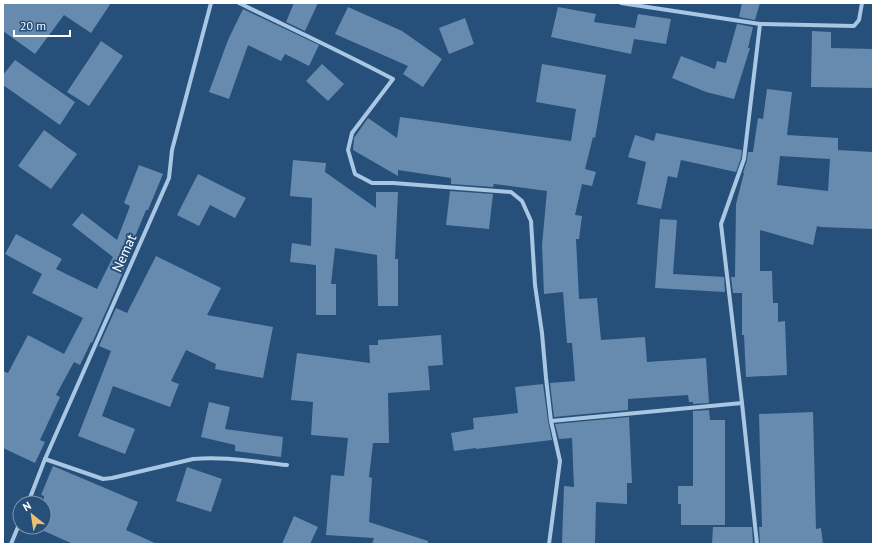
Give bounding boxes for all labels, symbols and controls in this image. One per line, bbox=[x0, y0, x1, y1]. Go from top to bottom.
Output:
scale bar bbox=[14, 12, 70, 38]
text: 20 m bbox=[20, 18, 46, 33]
street label: Nemat bbox=[108, 231, 140, 275]
north arrow bbox=[12, 495, 52, 535]
text: N bbox=[20, 498, 34, 514]

